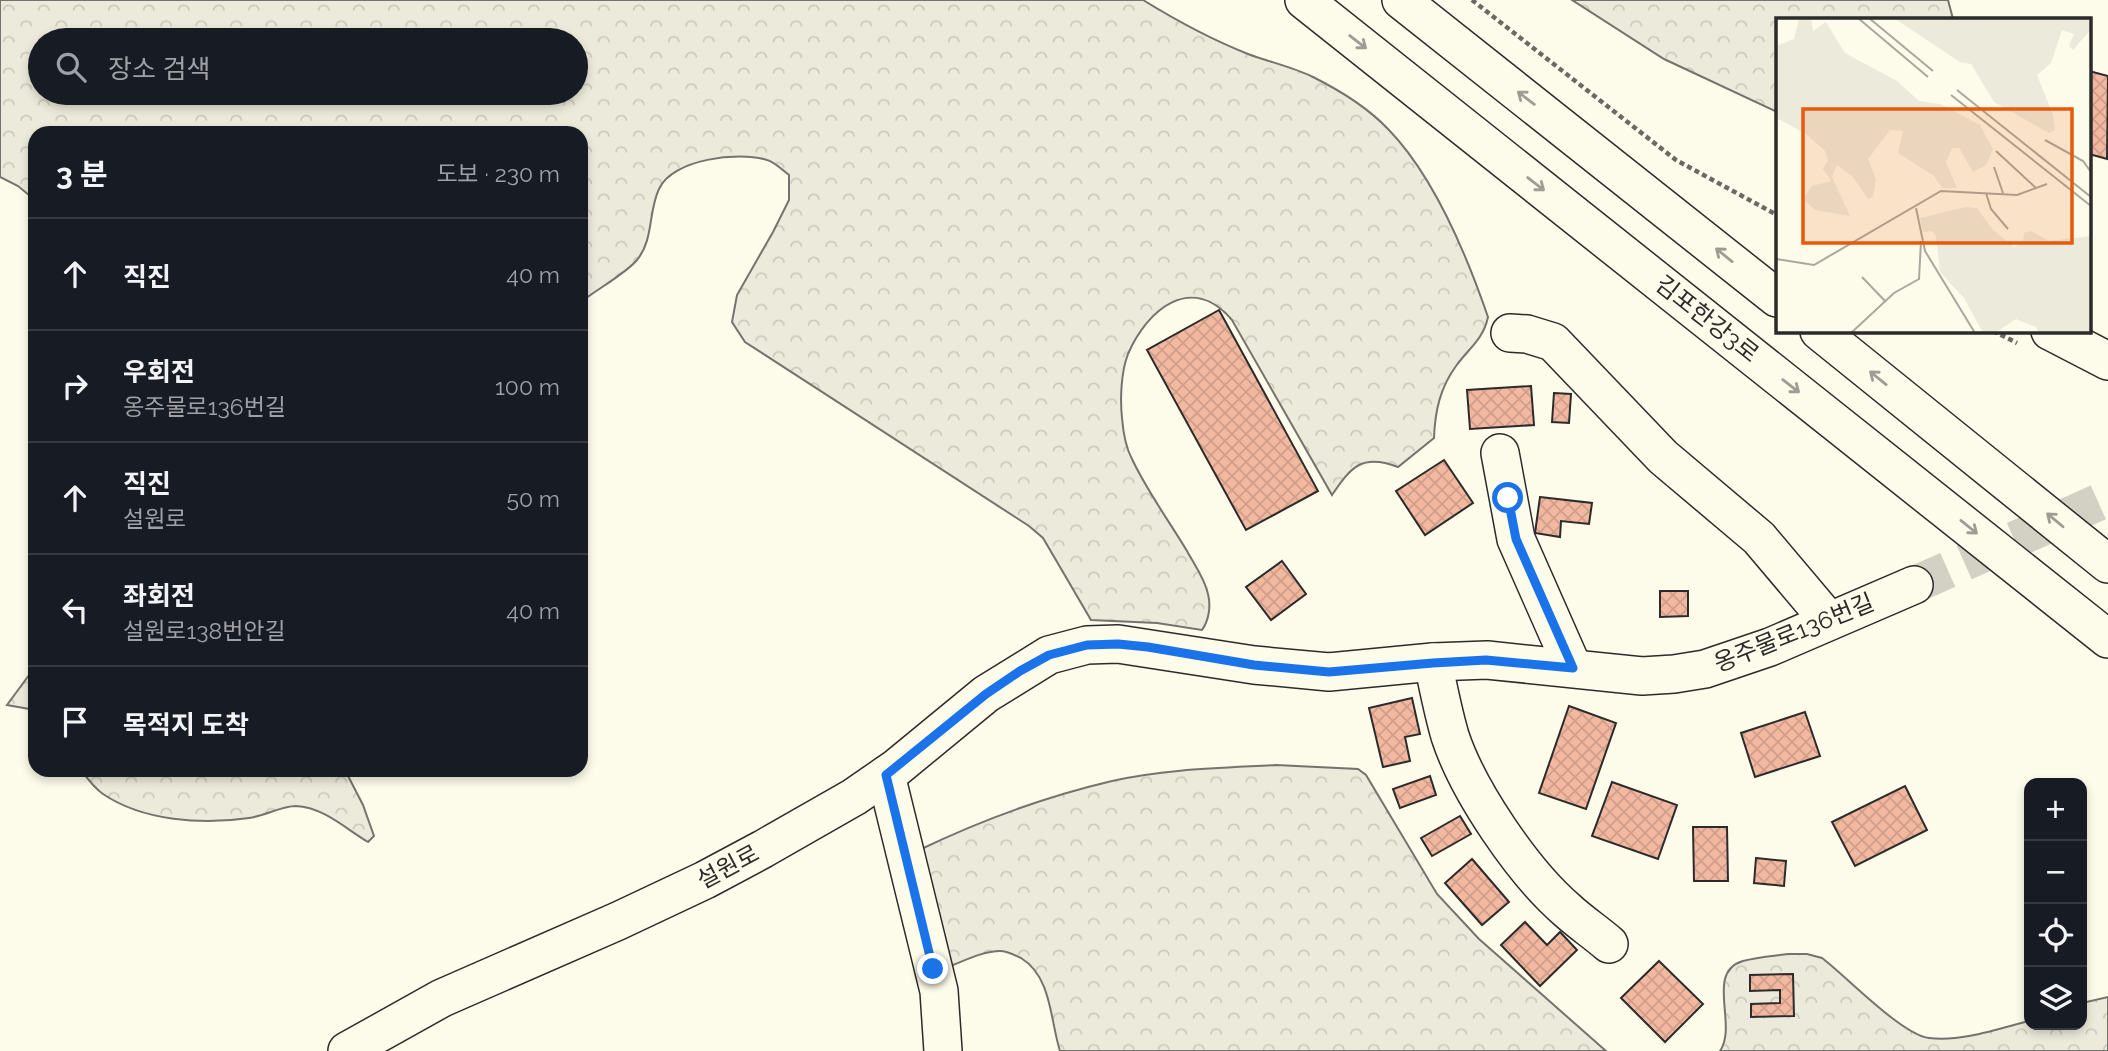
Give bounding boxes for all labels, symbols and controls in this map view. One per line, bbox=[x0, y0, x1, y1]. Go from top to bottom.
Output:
inset map bbox=[1776, 18, 2090, 332]
search box bbox=[28, 28, 588, 105]
one-way arrow bbox=[1348, 35, 1366, 50]
icon: search bbox=[52, 48, 90, 86]
text: 장소 검색 bbox=[108, 54, 210, 84]
one-way arrow bbox=[1518, 91, 1536, 106]
text: 3 분 bbox=[56, 157, 108, 192]
text: 도보 · 230 m bbox=[436, 160, 560, 187]
one-way arrow bbox=[1526, 176, 1544, 191]
one-way arrow bbox=[1715, 247, 1733, 263]
icon: ahead bbox=[56, 255, 94, 293]
text: 40 m bbox=[506, 261, 560, 288]
text: 직진 bbox=[123, 262, 171, 292]
street label: 김포한강3로 bbox=[1650, 269, 1765, 368]
text: 우회전 bbox=[123, 357, 195, 387]
icon: right bbox=[56, 367, 94, 405]
one-way arrow bbox=[1869, 370, 1888, 385]
text: 100 m bbox=[495, 373, 560, 400]
one-way arrow bbox=[1781, 378, 1800, 393]
text: 옹주물로136번길 bbox=[123, 393, 286, 420]
text: 직진 bbox=[123, 469, 171, 499]
icon: ahead bbox=[56, 479, 94, 517]
route start bbox=[1492, 482, 1523, 513]
text: 50 m bbox=[506, 485, 560, 512]
text: 설원로 bbox=[123, 505, 186, 532]
one-way arrow bbox=[2047, 512, 2065, 528]
one-way arrow bbox=[1959, 520, 1977, 535]
text: 좌회전 bbox=[123, 581, 195, 611]
street label: 옹주물로136번길 bbox=[1710, 587, 1878, 678]
icon: left bbox=[56, 591, 94, 629]
text: 40 m bbox=[506, 597, 560, 624]
text: 설원로138번안길 bbox=[123, 617, 286, 644]
icon: arrive bbox=[56, 703, 94, 741]
text: 목적지 도착 bbox=[123, 710, 249, 740]
map controls bbox=[2024, 778, 2087, 1030]
button: + bbox=[2024, 778, 2087, 841]
street label: 설원로 bbox=[692, 838, 764, 895]
button: − bbox=[2024, 841, 2087, 904]
button: locate bbox=[2024, 904, 2087, 967]
route end bbox=[917, 953, 948, 984]
button: layers bbox=[2024, 967, 2087, 1030]

